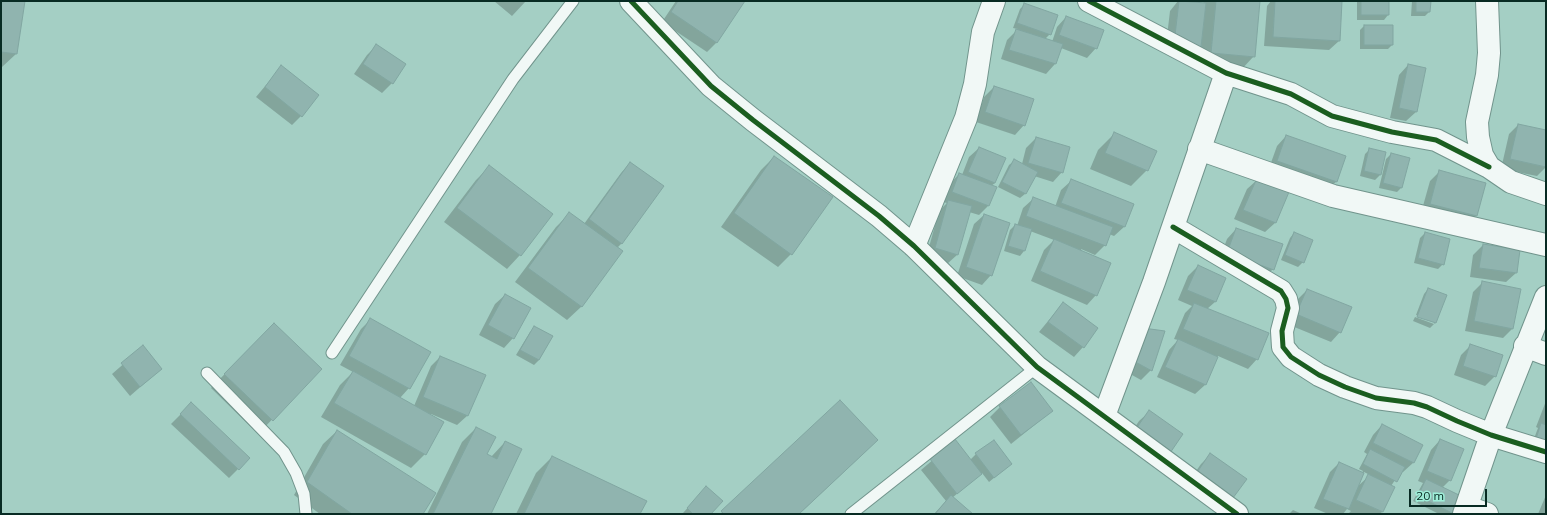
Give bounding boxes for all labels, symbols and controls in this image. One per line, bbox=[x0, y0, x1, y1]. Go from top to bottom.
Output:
scale bar bbox=[1411, 481, 1489, 507]
text: 20 m bbox=[1416, 488, 1444, 503]

